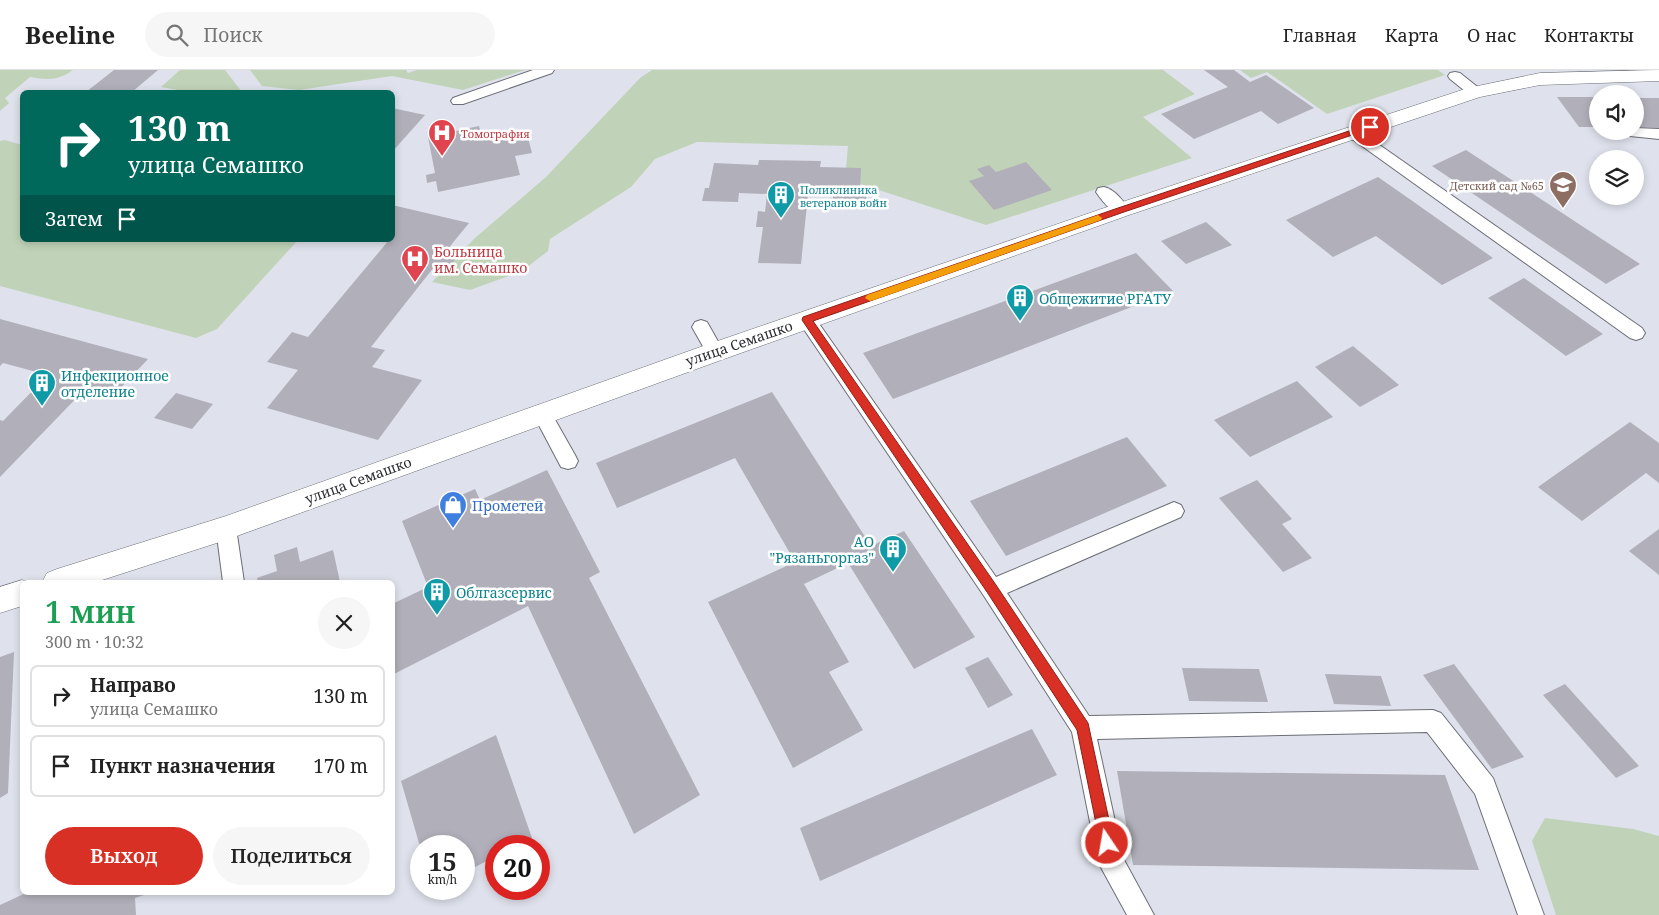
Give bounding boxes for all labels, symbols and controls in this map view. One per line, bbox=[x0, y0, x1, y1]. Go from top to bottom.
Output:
search box bbox=[145, 12, 495, 57]
text: Beeline bbox=[25, 18, 115, 51]
icon: search bbox=[163, 21, 191, 49]
text: Поиск bbox=[203, 22, 263, 48]
text: Главная bbox=[1283, 23, 1357, 47]
text: Карта bbox=[1385, 23, 1439, 47]
text: О нас bbox=[1467, 23, 1516, 47]
text: Контакты bbox=[1544, 23, 1634, 47]
map controls bbox=[1589, 85, 1644, 205]
button: sound bbox=[1589, 85, 1644, 140]
text: 130 m bbox=[128, 104, 231, 151]
pin bbox=[1349, 106, 1391, 148]
icon: right bbox=[45, 110, 110, 175]
icon: arrive bbox=[1356, 113, 1384, 141]
hospital icon: Томография bbox=[427, 118, 457, 157]
place label: Томография bbox=[461, 126, 530, 141]
text: улица Семашко bbox=[128, 149, 304, 179]
button: layers bbox=[1589, 150, 1644, 205]
school or university icon: Детский сад №65 bbox=[1548, 170, 1578, 209]
place label: Детский сад №65 bbox=[1450, 178, 1544, 193]
building icon: Поликлиника ветеранов войн bbox=[766, 180, 796, 219]
place label: Поликлиника ветеранов войн bbox=[800, 182, 887, 210]
icon: arrive bbox=[113, 205, 141, 233]
text: Затем bbox=[45, 206, 103, 232]
place label: Больница им. Семашко bbox=[434, 242, 527, 277]
hospital icon: Больница им. Семашко bbox=[400, 244, 430, 283]
building icon: Общежитие РГАТУ bbox=[1005, 283, 1035, 322]
place label: Общежитие РГАТУ bbox=[1039, 289, 1172, 308]
street label: улица Семашко bbox=[683, 316, 795, 370]
place label: Инфекционное отделение bbox=[61, 366, 169, 401]
building icon: Инфекционное отделение bbox=[27, 368, 57, 407]
street label: улица Семашко bbox=[302, 452, 414, 508]
shop icon: Прометей bbox=[438, 490, 468, 529]
place label: Прометей bbox=[472, 496, 543, 515]
place label: АО "Рязаньгоргаз" bbox=[770, 532, 874, 567]
building icon: АО "Рязаньгоргаз" bbox=[878, 534, 908, 573]
building icon: Облгазсервис bbox=[422, 577, 452, 616]
place label: Облгазсервис bbox=[456, 583, 552, 602]
text: 1 мин bbox=[45, 591, 135, 632]
button: close bbox=[318, 597, 370, 649]
text: 300 m · 10:32 bbox=[45, 631, 144, 653]
text: Направо bbox=[90, 672, 176, 698]
icon: right bbox=[47, 682, 75, 710]
text: 130 m bbox=[313, 683, 368, 709]
text: улица Семашко bbox=[90, 698, 218, 720]
icon: arrive bbox=[47, 752, 75, 780]
text: Пункт назначения bbox=[90, 753, 275, 779]
text: 170 m bbox=[313, 753, 368, 779]
position arrow bbox=[1080, 816, 1132, 868]
button: Выход bbox=[45, 827, 203, 885]
button: Поделиться bbox=[213, 827, 370, 885]
speed limit sign: 20 bbox=[485, 835, 550, 900]
text: 15 bbox=[428, 844, 457, 878]
text: km/h bbox=[428, 871, 457, 888]

